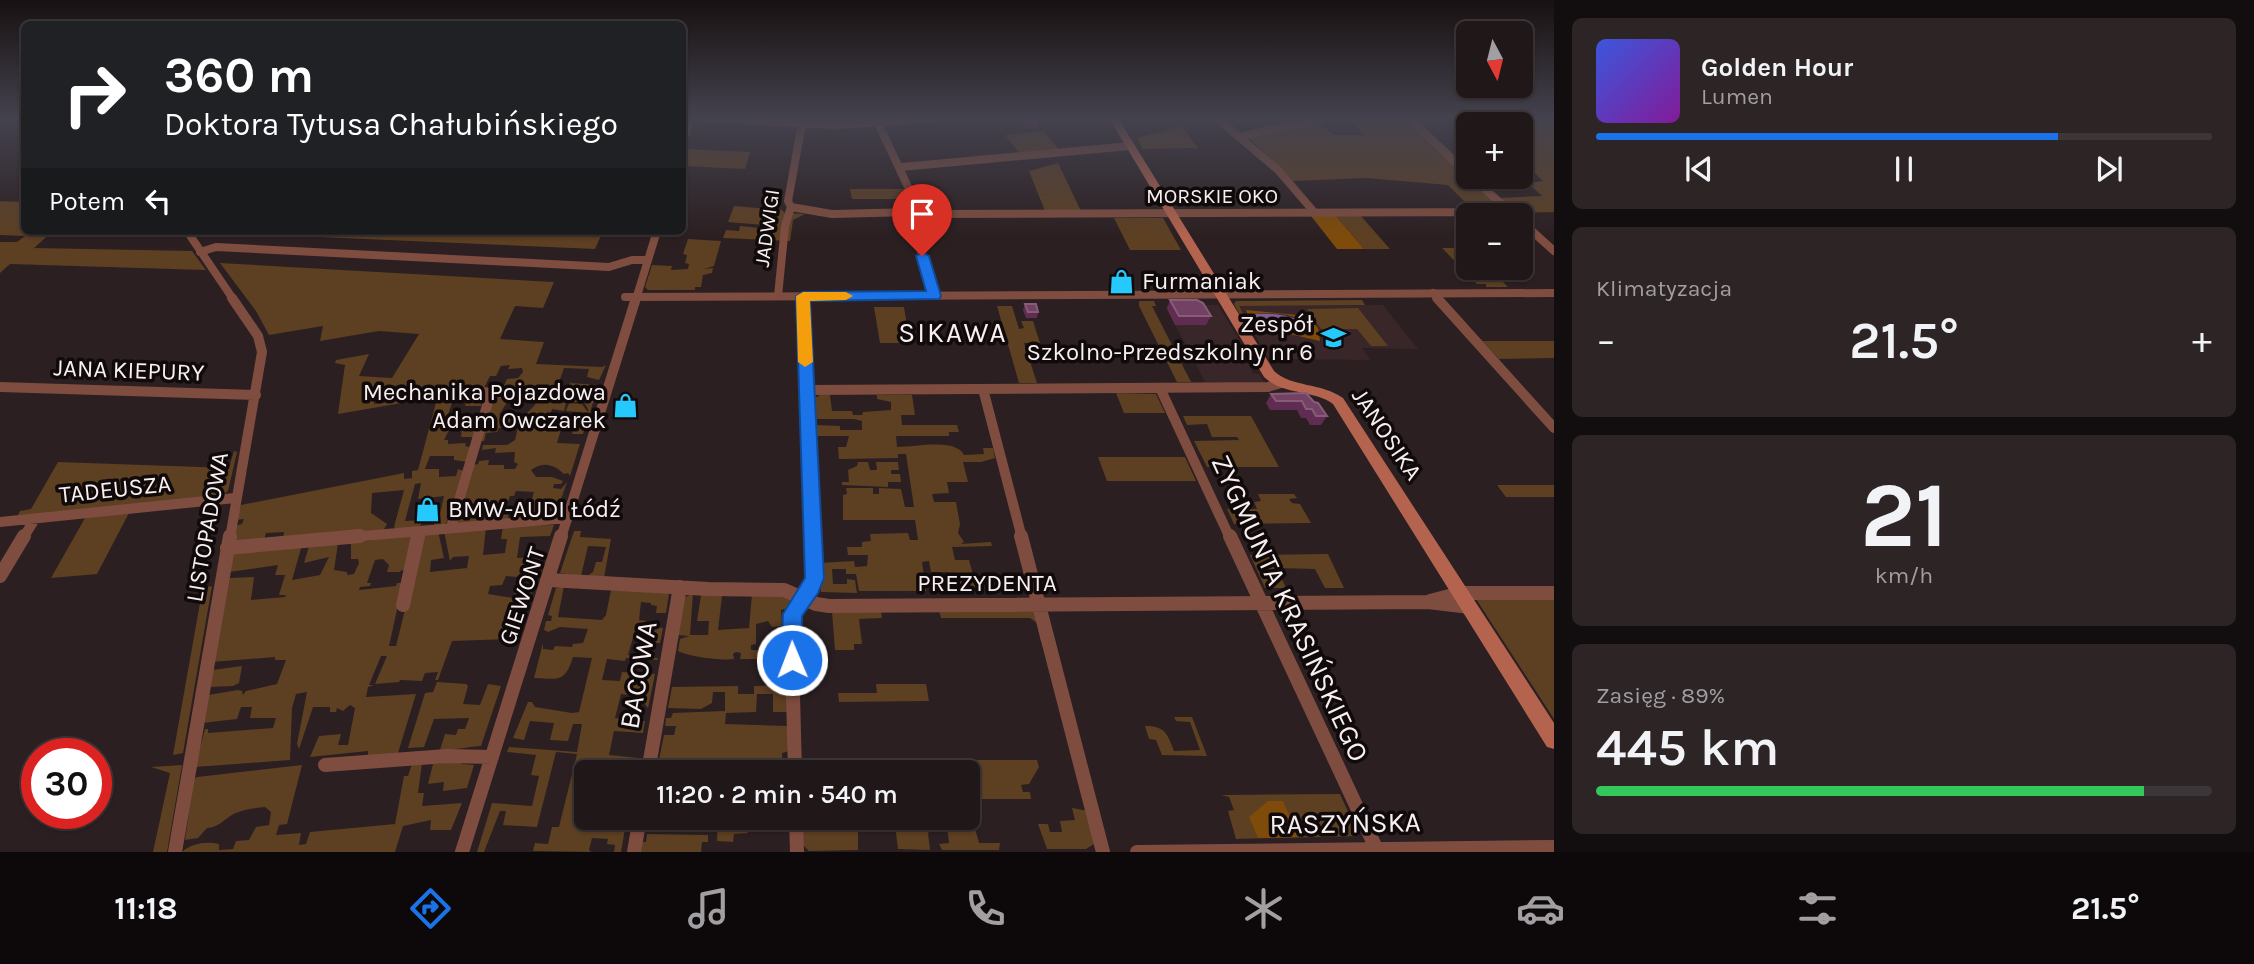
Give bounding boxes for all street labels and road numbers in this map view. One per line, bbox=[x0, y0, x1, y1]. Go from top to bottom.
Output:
street label: MORSKIE OKO bbox=[1146, 184, 1278, 208]
street label: JADWIGI bbox=[750, 187, 784, 269]
street label: JANA KIEPURY bbox=[53, 353, 205, 387]
street label: JANOSIKA bbox=[1346, 383, 1428, 486]
street label: ZYGMUNTA KRASIŃSKIEGO bbox=[1204, 449, 1377, 767]
street label: LISTOPADOWA bbox=[180, 450, 234, 604]
street label: TADEUSZA bbox=[58, 469, 173, 509]
street label: GIEWONT bbox=[493, 544, 551, 648]
street label: PREZYDENTA bbox=[917, 569, 1057, 597]
street label: BACOWA bbox=[612, 618, 664, 732]
street label: RASZYŃSKA bbox=[1269, 804, 1421, 841]

